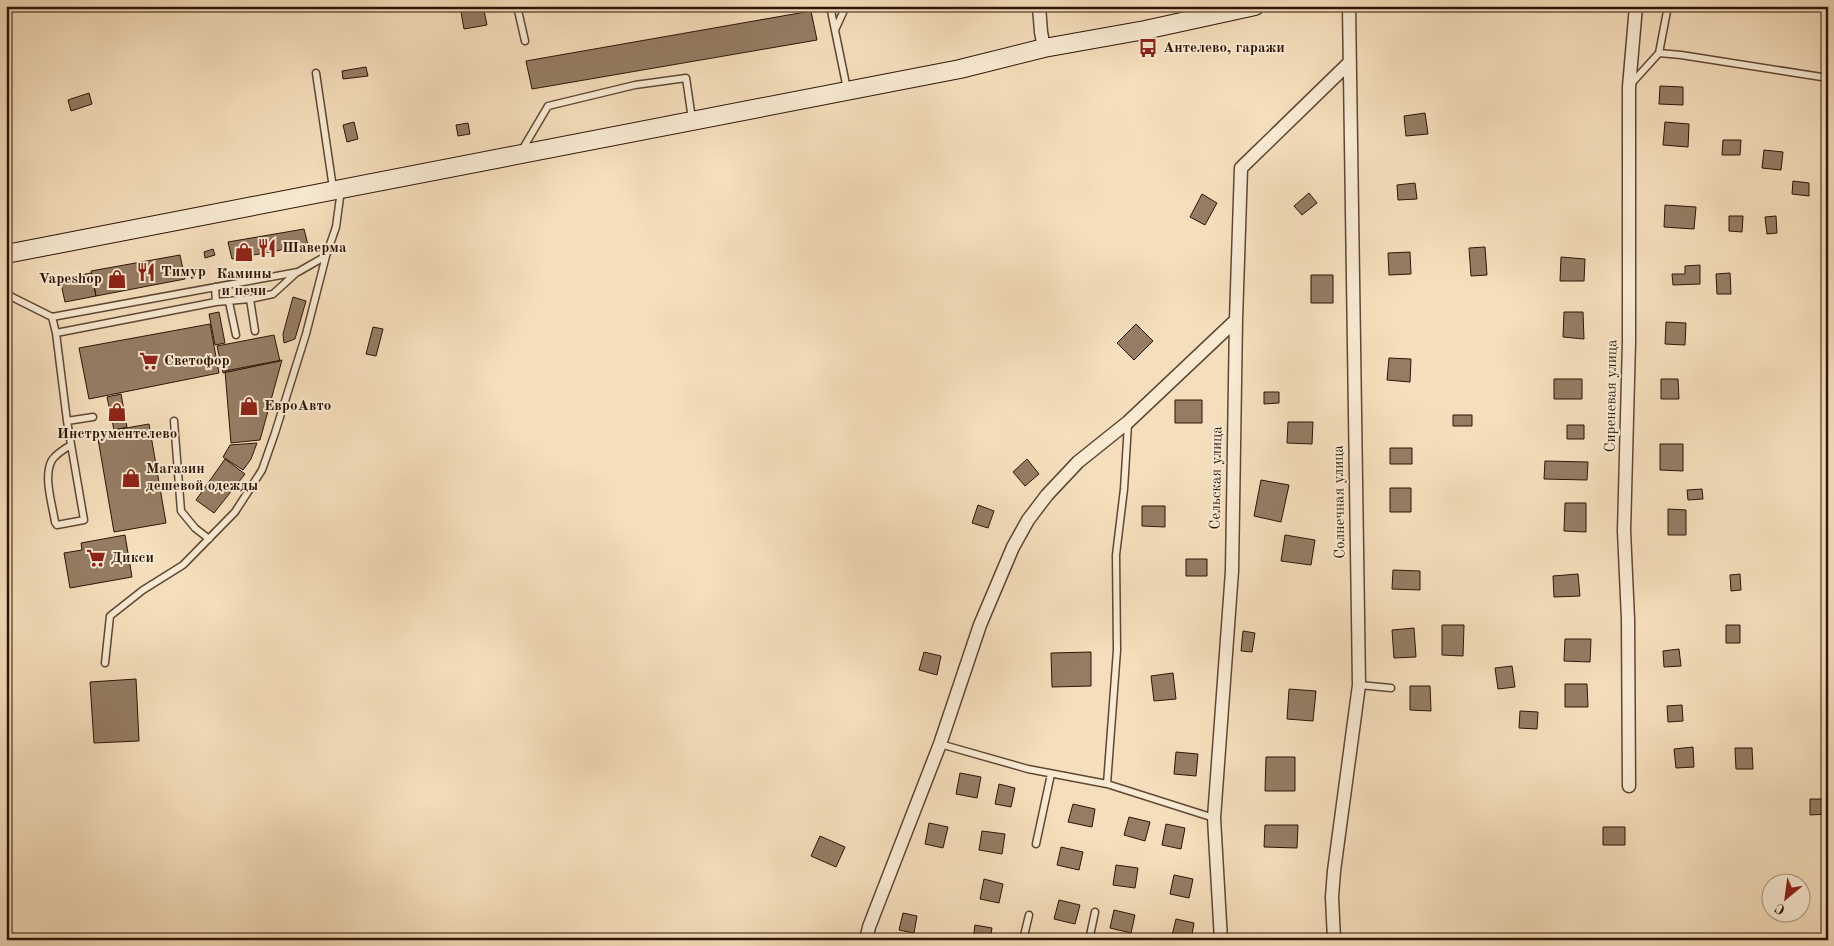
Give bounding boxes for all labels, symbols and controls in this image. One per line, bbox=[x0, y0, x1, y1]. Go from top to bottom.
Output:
bus stop icon: Антелево, гаражи bbox=[1137, 37, 1159, 59]
place label: Антелево, гаражи bbox=[1163, 41, 1285, 56]
restaurant icon: Шаверма bbox=[256, 237, 278, 259]
shop icon: Камины и печи bbox=[233, 241, 255, 263]
place label: Шаверма bbox=[282, 241, 347, 256]
restaurant icon: Тимур bbox=[135, 261, 157, 283]
place label: Тимур bbox=[161, 265, 206, 280]
place label: Камины и печи bbox=[216, 267, 272, 299]
shop icon: Vapeshop bbox=[106, 268, 128, 290]
place label: Vapeshop bbox=[38, 272, 102, 287]
street label: Сиреневая улица bbox=[1604, 339, 1620, 453]
supermarket icon: Светофор bbox=[138, 350, 160, 372]
place label: Светофор bbox=[164, 354, 230, 369]
shop icon: ЕвроАвто bbox=[238, 395, 260, 417]
place label: ЕвроАвто bbox=[264, 399, 331, 414]
shop icon: Инструментелево bbox=[106, 401, 128, 423]
street label: Сельская улица bbox=[1209, 426, 1225, 530]
place label: Инструментелево bbox=[57, 427, 177, 442]
street label: Солнечная улица bbox=[1331, 444, 1348, 559]
place label: Магазин дешевой одежды bbox=[146, 462, 258, 494]
shop icon: Магазин дешевой одежды bbox=[120, 467, 142, 489]
supermarket icon: Дикси bbox=[85, 547, 107, 569]
place label: Дикси bbox=[111, 551, 154, 566]
north arrow bbox=[1762, 874, 1812, 924]
text: С bbox=[1773, 900, 1788, 917]

